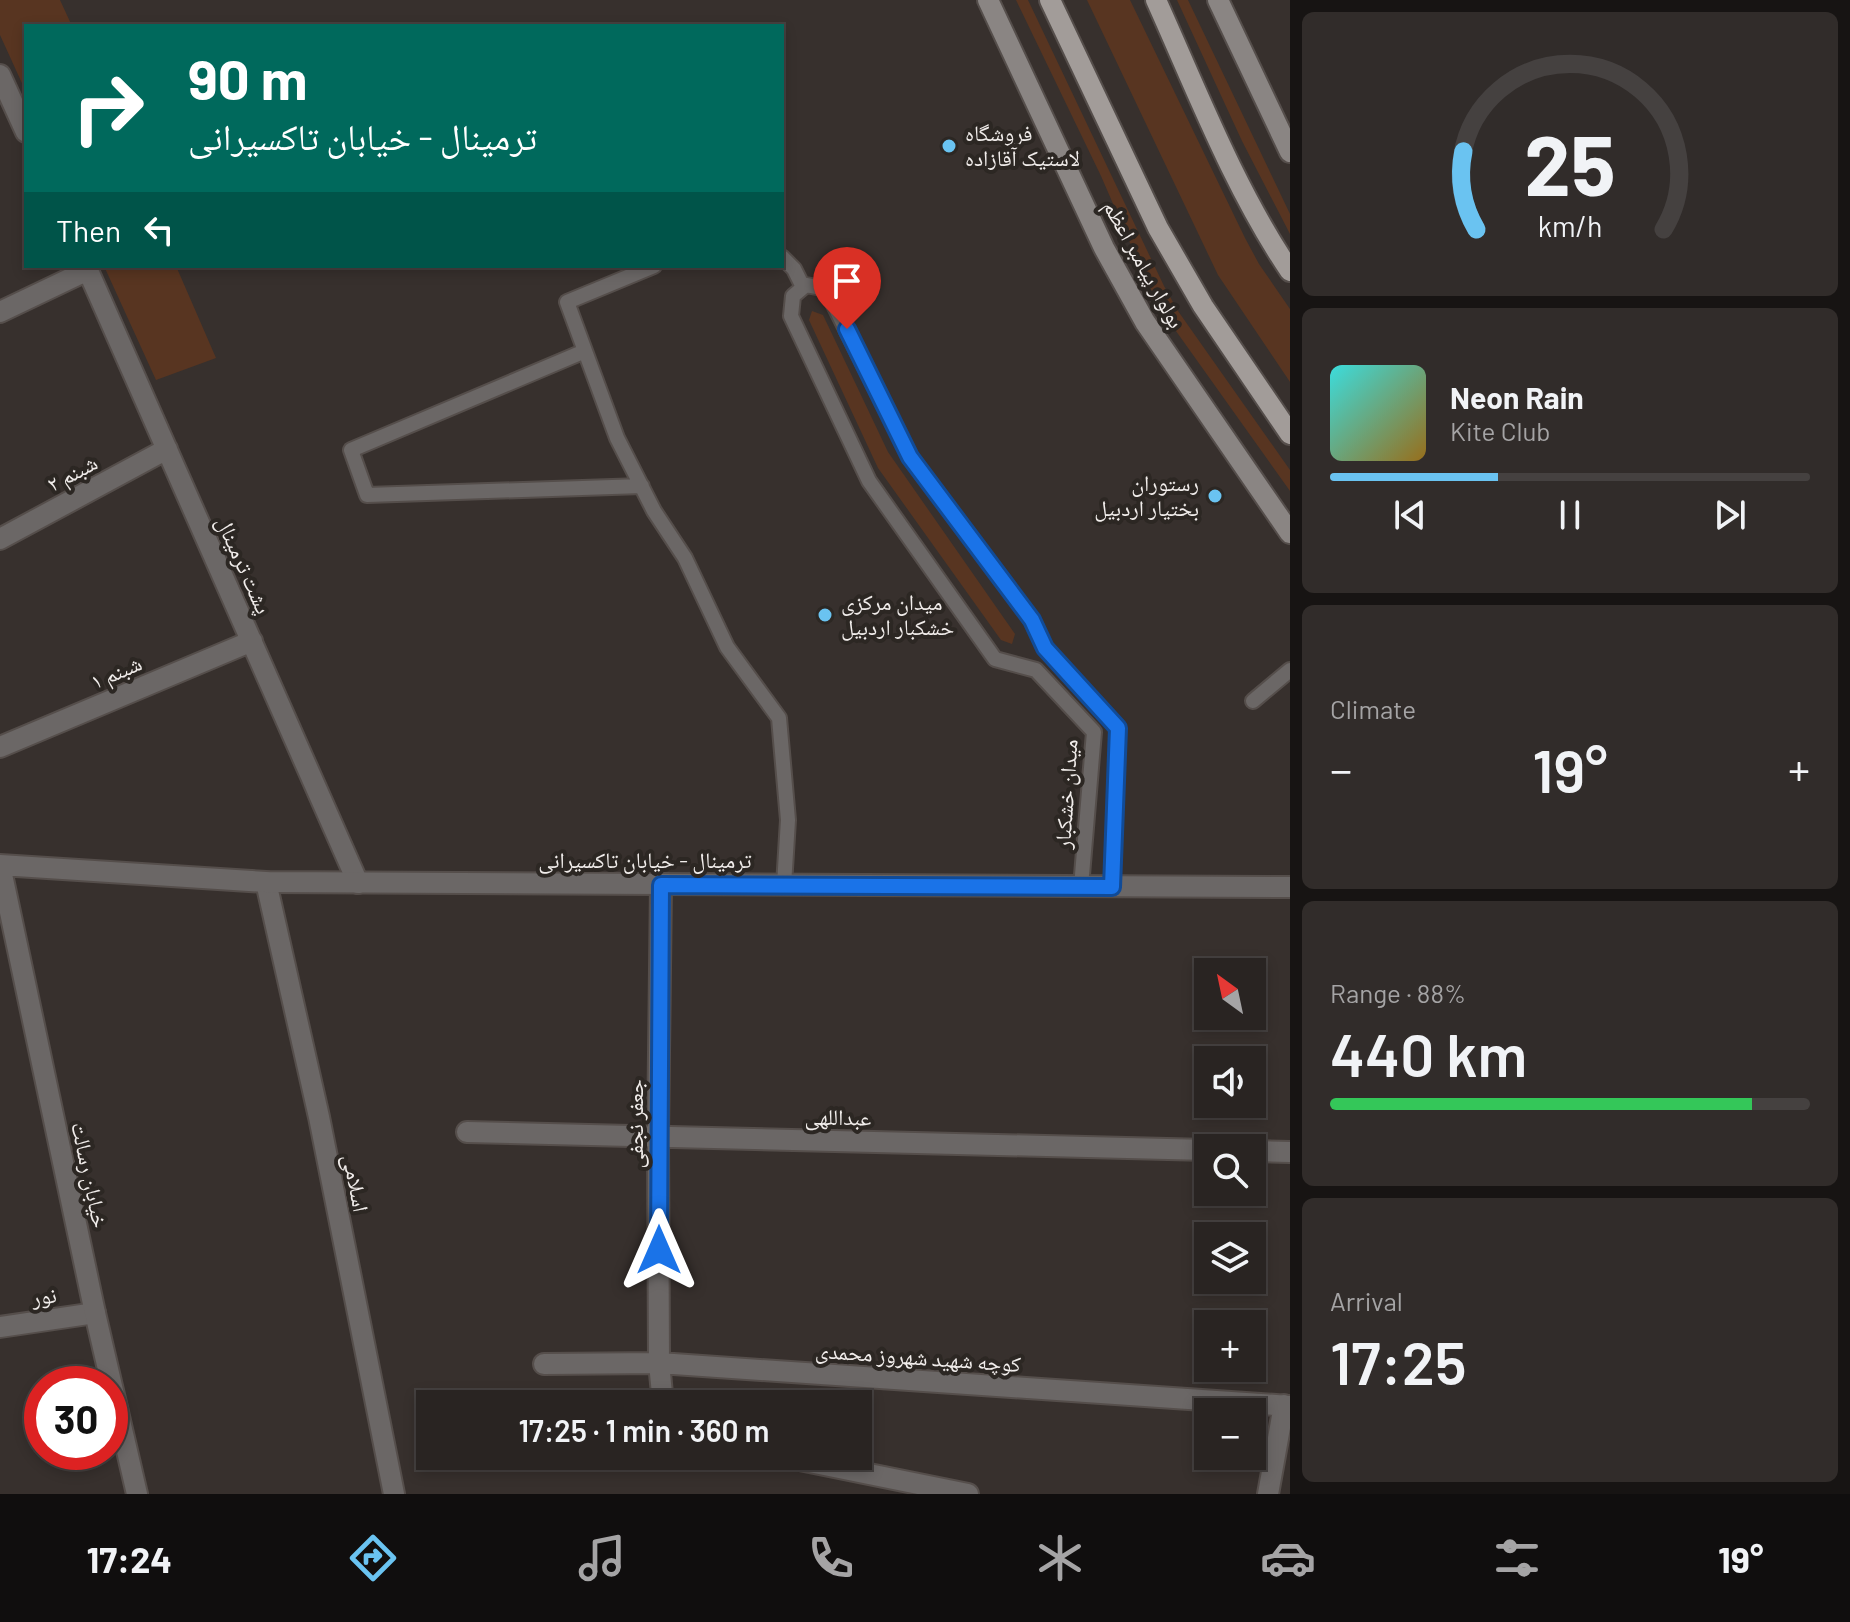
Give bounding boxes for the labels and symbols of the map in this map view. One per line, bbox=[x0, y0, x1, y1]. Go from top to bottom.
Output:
place label: فروشگاه لاستیک آقازاده bbox=[965, 119, 1080, 170]
marker: فروشگاه لاستیک آقازاده bbox=[940, 137, 958, 155]
street label: بولوار پیامبر اعظم bbox=[1096, 195, 1191, 333]
pin bbox=[813, 247, 881, 329]
street label: شبنم ۲ bbox=[42, 448, 103, 499]
place label: رستوران بختیار اردبیل bbox=[1094, 469, 1199, 522]
marker: رستوران بختیار اردبیل bbox=[1206, 487, 1224, 505]
street label: پشت ترمینال bbox=[210, 512, 278, 618]
place label: میدان مرکزی خشکبار اردبیل bbox=[841, 588, 954, 641]
marker: میدان مرکزی خشکبار اردبیل bbox=[816, 606, 834, 624]
street label: شبنم ۱ bbox=[86, 649, 146, 696]
street label: میدان خشکبار bbox=[1048, 738, 1084, 851]
street label: ترمینال - خیابان تاکسیرانی bbox=[538, 846, 752, 874]
north arrow bbox=[1194, 958, 1266, 1030]
street label: جعفر نجفی bbox=[621, 1079, 649, 1169]
street label: عبداللهی bbox=[804, 1102, 872, 1132]
street label: خیابان رسالت bbox=[65, 1119, 115, 1231]
street label: اسلامی bbox=[337, 1152, 375, 1214]
position arrow bbox=[617, 1208, 701, 1292]
street label: نور bbox=[29, 1280, 58, 1311]
street label: کوچه شهید شهروز محمدی bbox=[814, 1336, 1022, 1378]
speed limit sign: 30 bbox=[24, 1366, 128, 1470]

